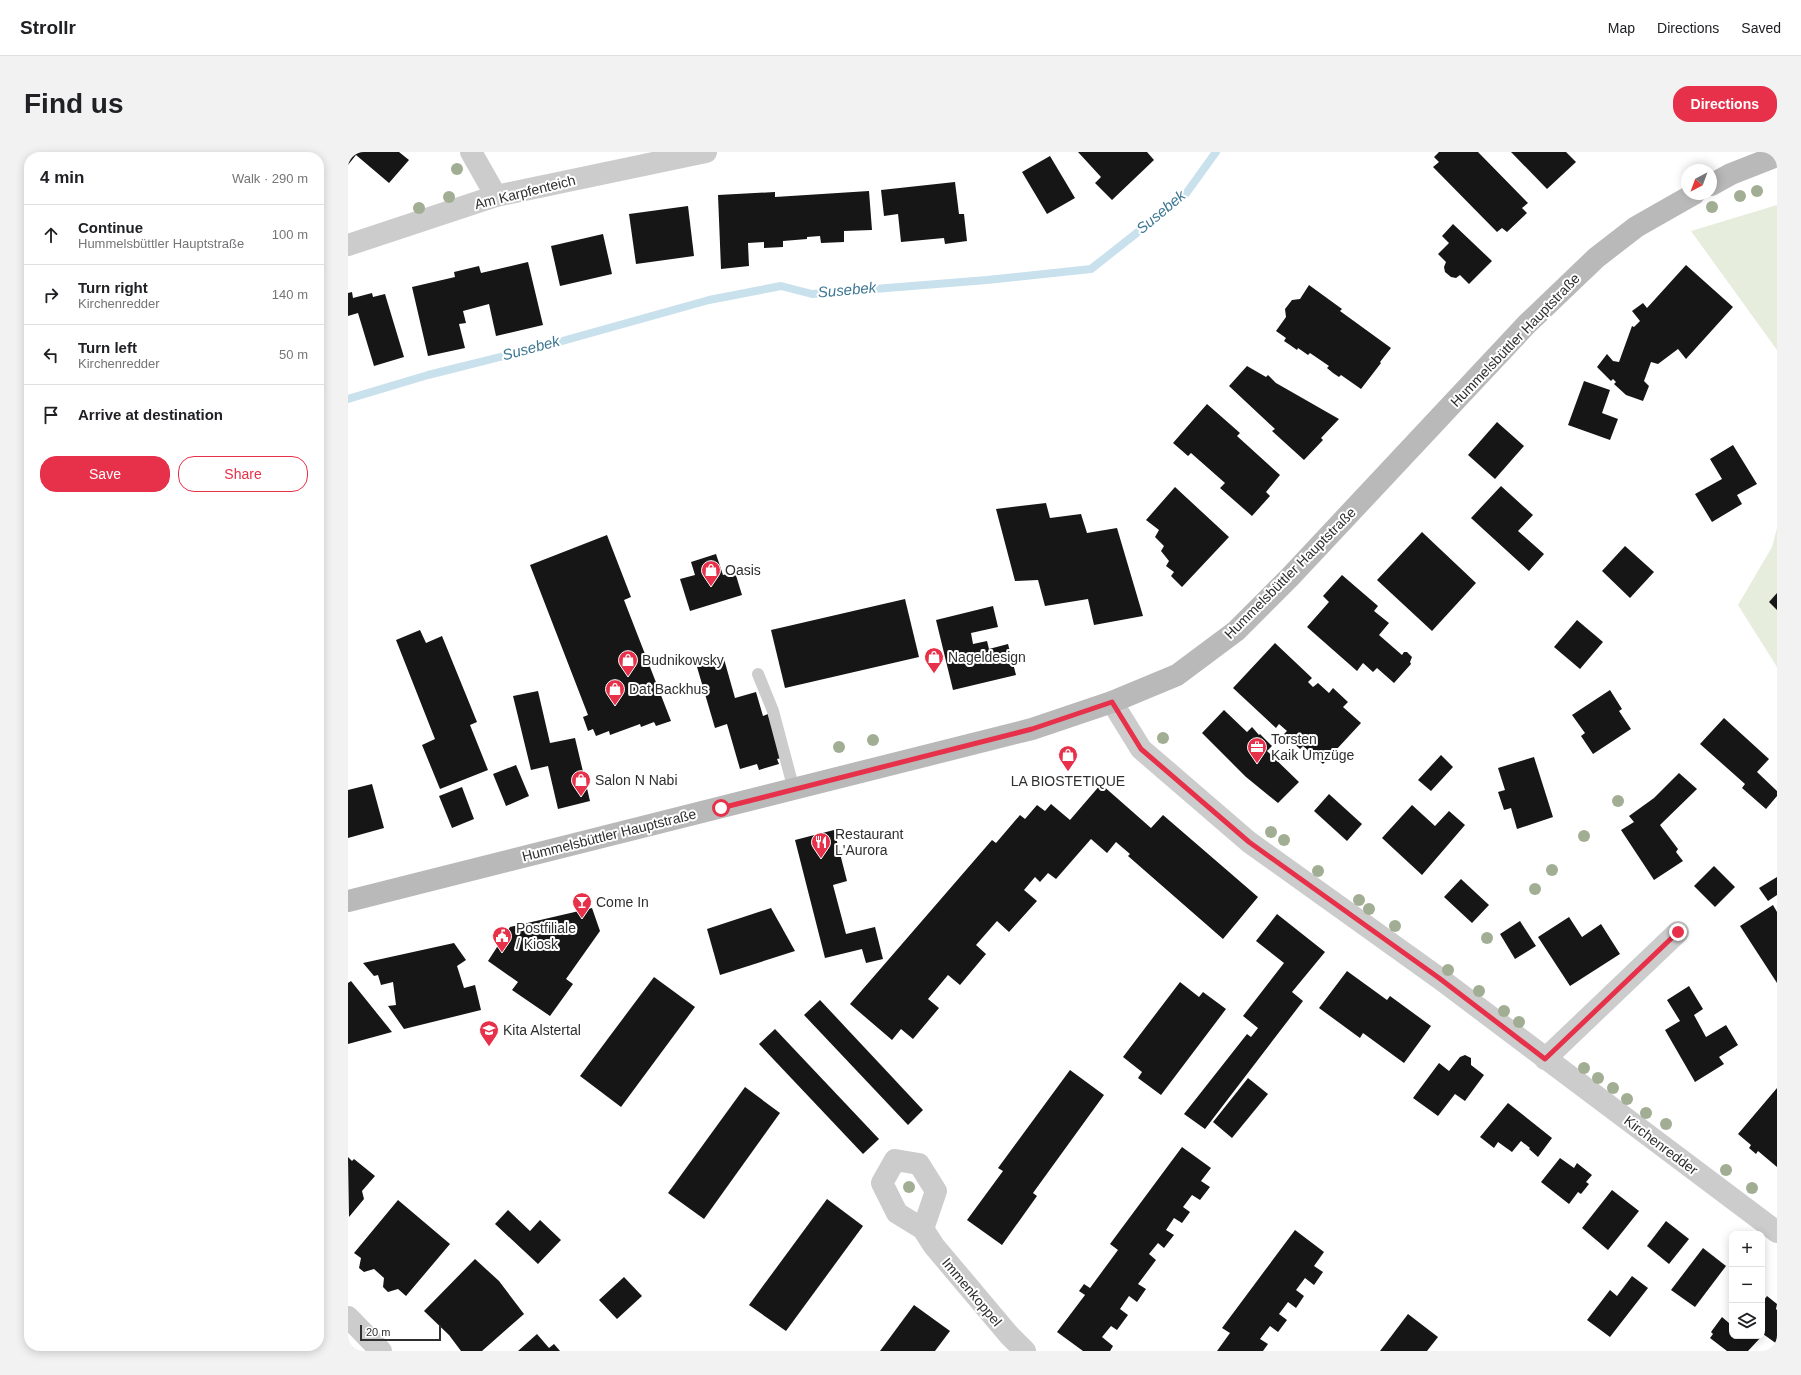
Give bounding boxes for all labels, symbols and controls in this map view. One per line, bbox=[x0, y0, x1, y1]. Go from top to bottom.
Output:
text: Strollr bbox=[20, 17, 76, 38]
text: Map bbox=[1608, 20, 1635, 36]
text: Directions bbox=[1657, 20, 1719, 36]
text: Saved bbox=[1741, 20, 1781, 36]
button: Directions bbox=[1673, 86, 1777, 122]
text: Find us bbox=[24, 88, 124, 119]
north arrow bbox=[1681, 164, 1717, 200]
text: 4 min bbox=[40, 168, 84, 187]
text: Walk · 290 m bbox=[232, 171, 308, 186]
street label: Am Karpfenteich bbox=[473, 172, 577, 212]
water label: Susebek bbox=[1133, 185, 1190, 237]
text: Continue bbox=[78, 219, 143, 236]
icon: ahead bbox=[40, 224, 62, 246]
text: 100 m bbox=[272, 227, 308, 242]
text: Hummelsbüttler Hauptstraße bbox=[78, 236, 244, 251]
street label: Hummelsbüttler Hauptstraße bbox=[1447, 270, 1583, 410]
water label: Susebek bbox=[817, 278, 878, 301]
text: Turn right bbox=[78, 279, 148, 296]
icon: right bbox=[40, 284, 62, 306]
text: 140 m bbox=[272, 287, 308, 302]
text: Kirchenredder bbox=[78, 296, 160, 311]
water label: Susebek bbox=[500, 331, 563, 363]
text: Turn left bbox=[78, 339, 137, 356]
icon: left bbox=[40, 344, 62, 366]
text: 50 m bbox=[279, 347, 308, 362]
text: Kirchenredder bbox=[78, 356, 160, 371]
icon: arrive bbox=[40, 404, 62, 426]
text: Arrive at destination bbox=[78, 406, 223, 423]
button: Save bbox=[40, 456, 170, 492]
button: Share bbox=[178, 456, 308, 492]
street label: Hummelsbüttler Hauptstraße bbox=[1221, 504, 1359, 642]
shop icon: Oasis bbox=[700, 559, 722, 587]
place label: Oasis bbox=[725, 562, 761, 578]
shop icon: Nageldesign bbox=[923, 646, 945, 674]
shop icon: Budnikowsky bbox=[617, 649, 639, 677]
place label: Nageldesign bbox=[948, 649, 1026, 665]
place label: Budnikowsky bbox=[642, 652, 724, 668]
shop icon: Dat Backhus bbox=[604, 678, 626, 706]
place label: Dat Backhus bbox=[629, 681, 708, 697]
place label: Torsten Kaik Umzüge bbox=[1271, 731, 1354, 763]
office icon: Torsten Kaik Umzüge bbox=[1246, 736, 1268, 764]
shop icon: LA BIOSTETIQUE bbox=[1057, 744, 1079, 772]
shop icon: Salon N Nabi bbox=[570, 769, 592, 797]
place label: Salon N Nabi bbox=[595, 772, 678, 788]
place label: LA BIOSTETIQUE bbox=[1011, 773, 1125, 789]
route start bbox=[712, 799, 730, 817]
street label: Hummelsbüttler Hauptstraße bbox=[520, 806, 698, 864]
place label: Restaurant L'Aurora bbox=[835, 826, 904, 858]
restaurant icon: Restaurant L'Aurora bbox=[810, 831, 832, 859]
bar icon: Come In bbox=[571, 891, 593, 919]
place label: Come In bbox=[596, 894, 649, 910]
place label: Postfiliale / Kiosk bbox=[516, 920, 576, 952]
route end bbox=[1669, 923, 1687, 941]
public building icon: Postfiliale / Kiosk bbox=[491, 925, 513, 953]
school or university icon: Kita Alstertal bbox=[478, 1019, 500, 1047]
place label: Kita Alstertal bbox=[503, 1022, 581, 1038]
street label: Kirchenredder bbox=[1621, 1112, 1701, 1178]
map controls bbox=[1729, 1231, 1765, 1339]
button: + bbox=[1729, 1231, 1765, 1267]
street label: Immenkoppel bbox=[939, 1255, 1005, 1329]
button: − bbox=[1729, 1267, 1765, 1303]
button: layers bbox=[1729, 1303, 1765, 1339]
scale bar bbox=[360, 1323, 441, 1342]
text: 20 m bbox=[366, 1326, 390, 1338]

